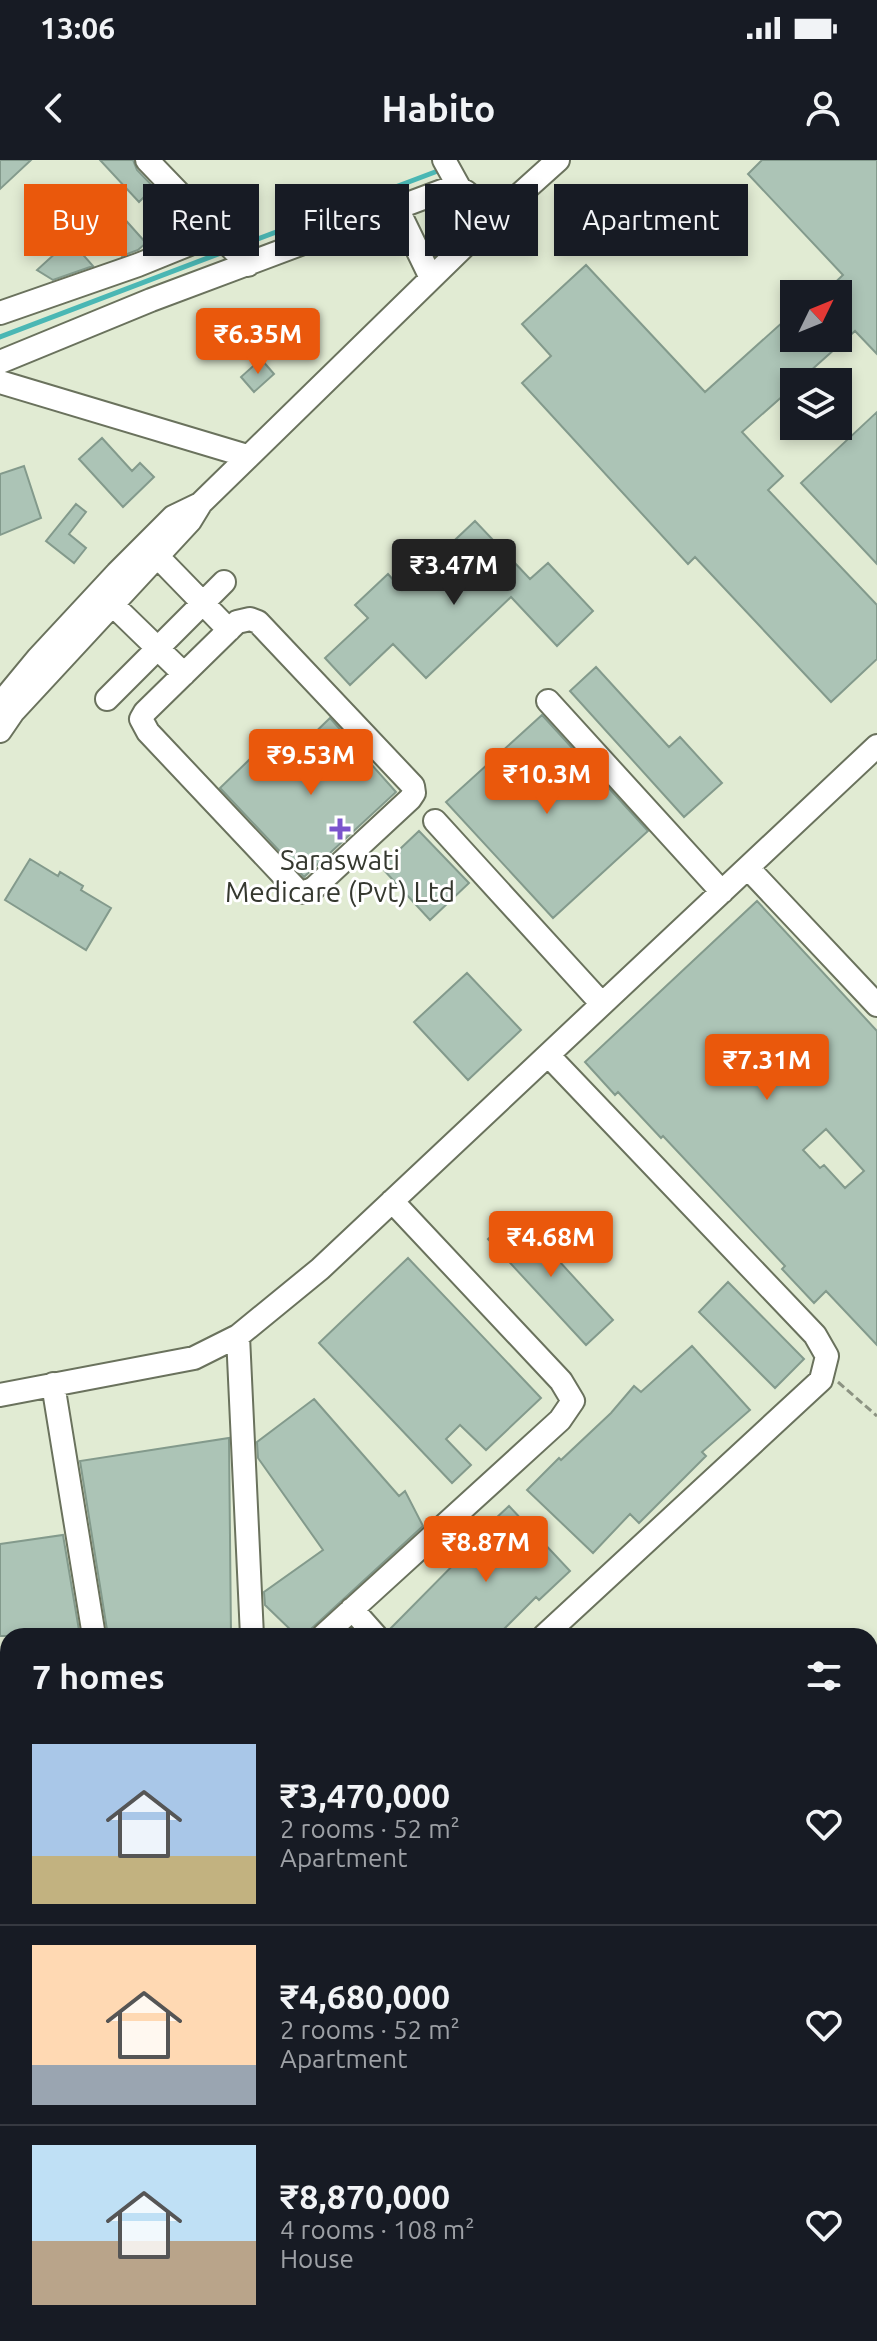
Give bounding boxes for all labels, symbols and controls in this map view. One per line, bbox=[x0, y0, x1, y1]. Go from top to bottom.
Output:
text: 13:06 bbox=[40, 11, 115, 45]
icon: back bbox=[32, 86, 76, 130]
icon: person bbox=[801, 86, 845, 130]
text: Habito bbox=[382, 88, 495, 129]
chip: Buy bbox=[24, 184, 127, 256]
chip: Rent bbox=[143, 184, 259, 256]
chip: Filters bbox=[275, 184, 409, 256]
chip: New bbox=[425, 184, 538, 256]
chip: Apartment bbox=[554, 184, 748, 256]
north arrow bbox=[780, 280, 852, 352]
map controls bbox=[780, 280, 852, 440]
pin: ₹6.35M bbox=[193, 308, 323, 376]
text: ₹6.35M bbox=[214, 319, 302, 348]
button: layers bbox=[780, 368, 852, 440]
pin: ₹3.47M bbox=[389, 539, 519, 607]
text: ₹3.47M bbox=[410, 550, 498, 579]
pin: ₹9.53M bbox=[246, 729, 376, 797]
text: ₹9.53M bbox=[267, 740, 355, 769]
pin: ₹10.3M bbox=[482, 748, 612, 816]
text: ₹10.3M bbox=[503, 759, 591, 788]
marker: Saraswati Medicare (Pvt) Ltd bbox=[329, 818, 351, 840]
place label: Saraswati Medicare (Pvt) Ltd bbox=[225, 844, 455, 908]
pin: ₹7.31M bbox=[702, 1034, 832, 1102]
text: ₹7.31M bbox=[723, 1045, 811, 1074]
pin: ₹4.68M bbox=[486, 1211, 616, 1279]
text: ₹4.68M bbox=[507, 1222, 595, 1251]
pin: ₹8.87M bbox=[421, 1516, 551, 1584]
text: ₹8.87M bbox=[442, 1527, 530, 1556]
icon: filters bbox=[802, 1654, 846, 1698]
text: 7 homes bbox=[32, 1657, 165, 1695]
icon: home bbox=[96, 1776, 192, 1872]
text: ₹3,470,000 bbox=[280, 1776, 450, 1814]
icon: heart bbox=[802, 1802, 846, 1846]
text: 2 rooms · 52 m² bbox=[280, 1814, 460, 1843]
text: Apartment bbox=[280, 1843, 407, 1872]
icon: home bbox=[96, 1977, 192, 2073]
text: ₹4,680,000 bbox=[280, 1977, 450, 2015]
icon: heart bbox=[802, 2003, 846, 2047]
text: 2 rooms · 52 m² bbox=[280, 2015, 460, 2044]
text: Apartment bbox=[280, 2044, 407, 2073]
icon: home bbox=[96, 2177, 192, 2273]
text: ₹8,870,000 bbox=[280, 2177, 450, 2215]
icon: heart bbox=[802, 2203, 846, 2247]
text: 4 rooms · 108 m² bbox=[280, 2215, 475, 2244]
text: House bbox=[280, 2244, 354, 2273]

